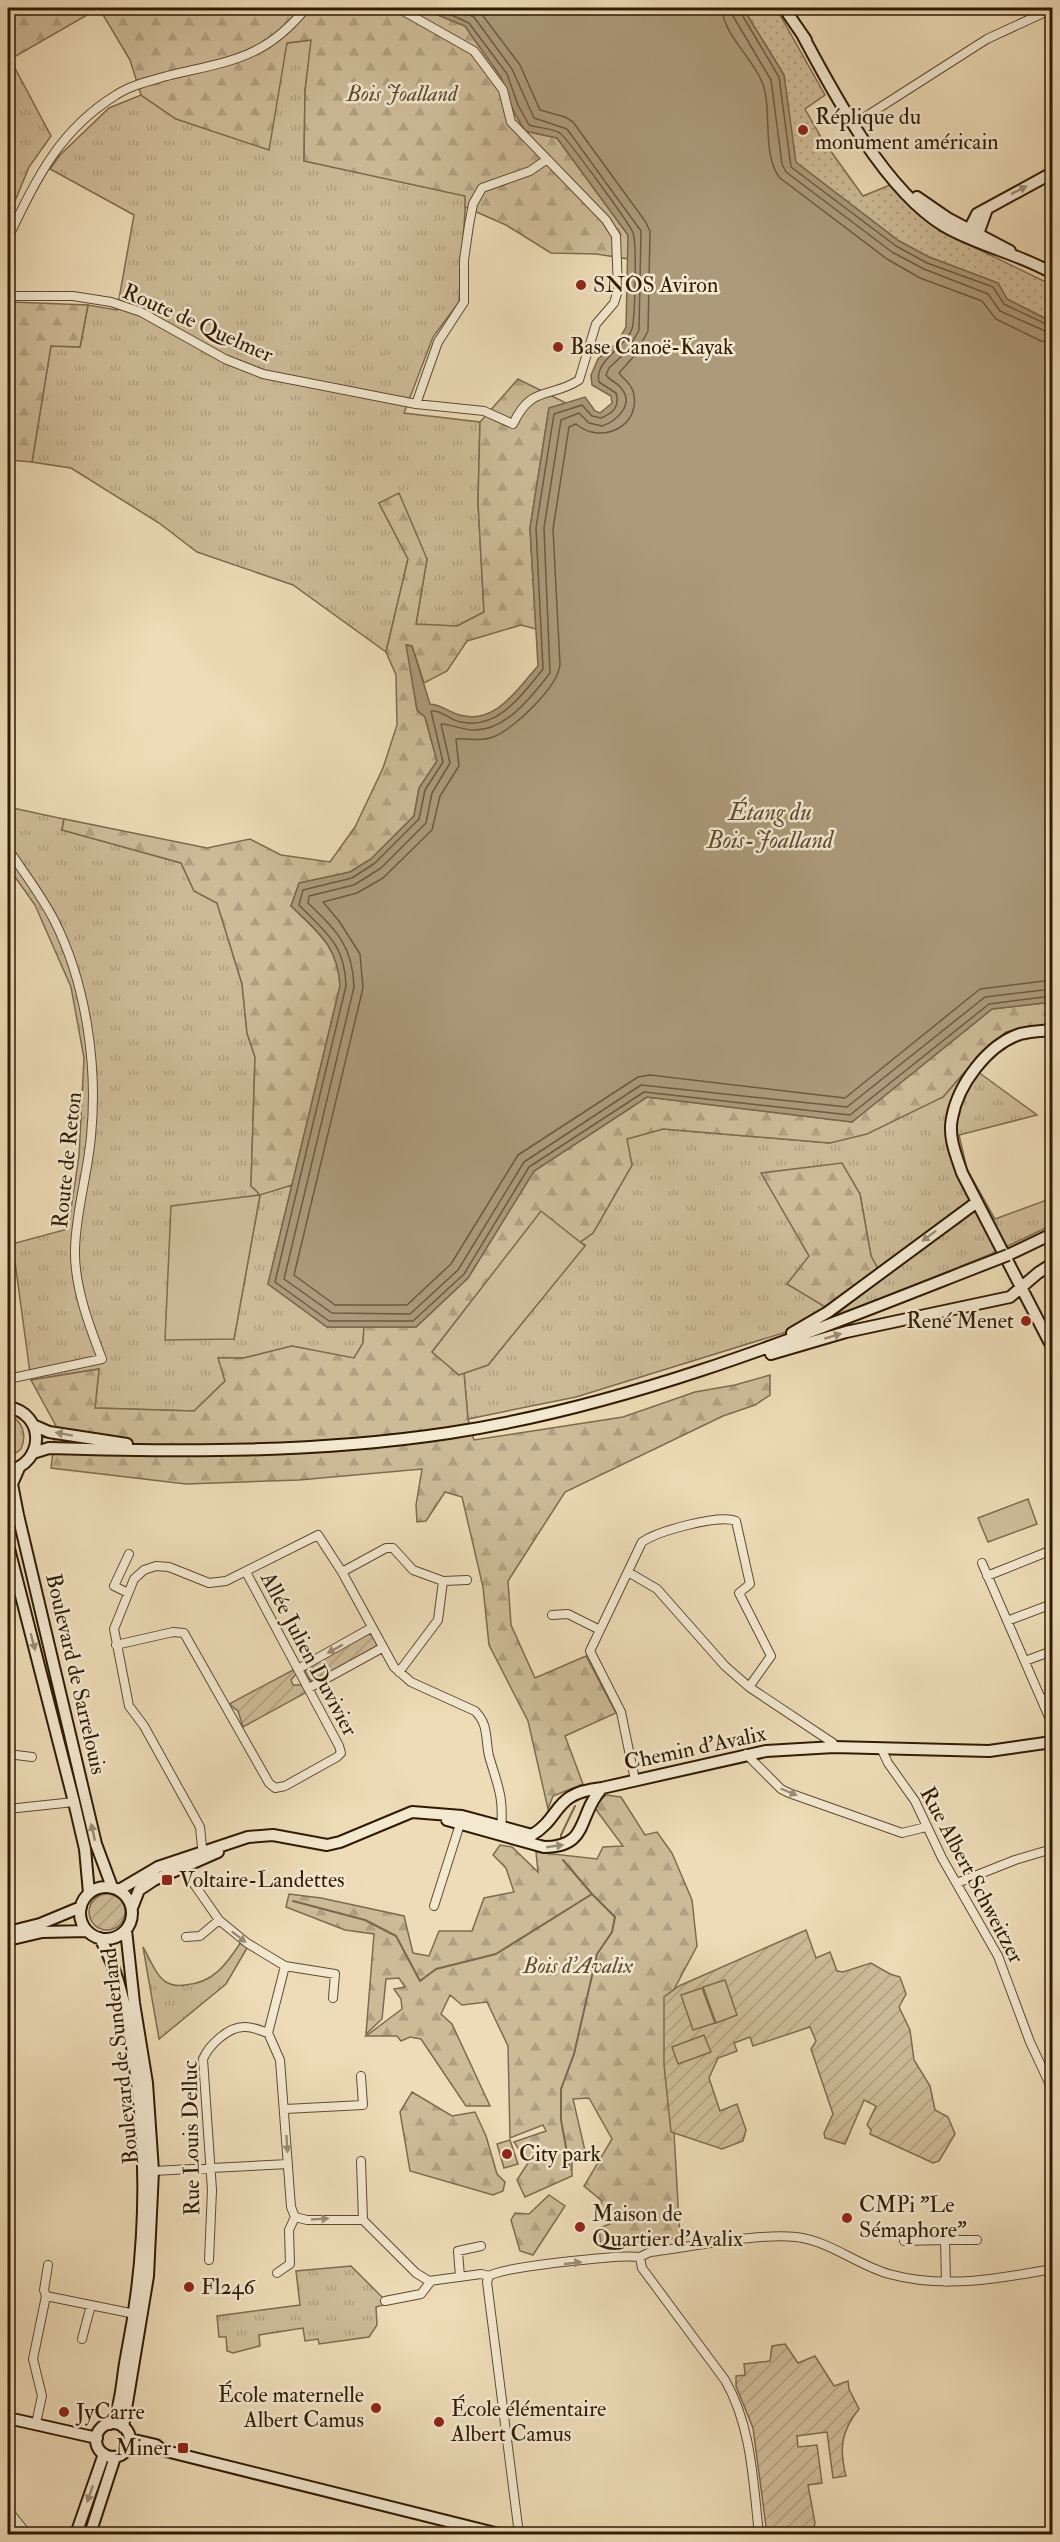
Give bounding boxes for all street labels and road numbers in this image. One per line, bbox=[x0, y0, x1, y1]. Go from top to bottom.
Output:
street label: Route de Quelmer bbox=[118, 277, 279, 369]
street label: Route de Reton bbox=[46, 1091, 88, 1229]
street label: Allée Julien Duvivier bbox=[253, 1566, 364, 1742]
street label: Boulevard de Sarrelouis bbox=[39, 1571, 113, 1777]
street label: Chemin d'Avalix bbox=[621, 1719, 769, 1777]
street label: Rue Albert Schweitzer bbox=[914, 1782, 1031, 1969]
street label: Boulevard de Sunderland bbox=[95, 1946, 145, 2166]
street label: Rue Louis Delluc bbox=[176, 2060, 206, 2216]

